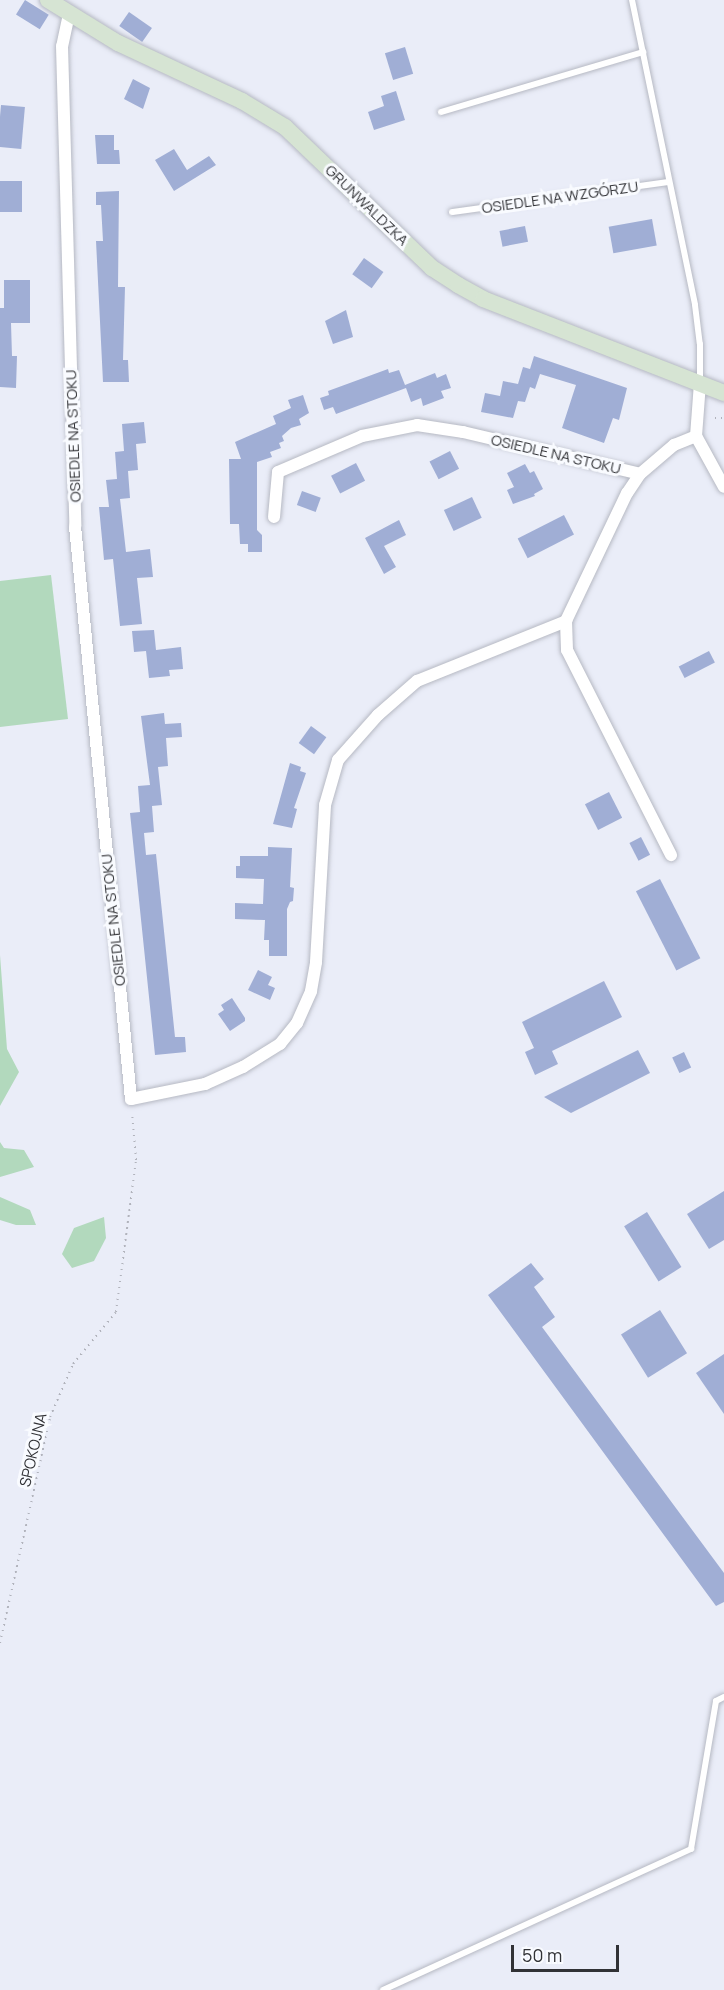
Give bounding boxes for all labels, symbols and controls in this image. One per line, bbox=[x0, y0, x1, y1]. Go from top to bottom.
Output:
street label: GRUNWALDZKA bbox=[322, 161, 412, 249]
street label: OSIEDLE NA WZGÓRZU bbox=[480, 177, 640, 217]
street label: OSIEDLE NA STOKU bbox=[62, 369, 84, 503]
street label: OSIEDLE NA STOKU bbox=[489, 430, 623, 478]
street label: OSIEDLE NA STOKU bbox=[97, 853, 129, 987]
street label: SPOKOJNA bbox=[16, 1411, 50, 1489]
scale bar bbox=[514, 1933, 622, 1971]
text: 50 m bbox=[522, 1943, 562, 1967]

